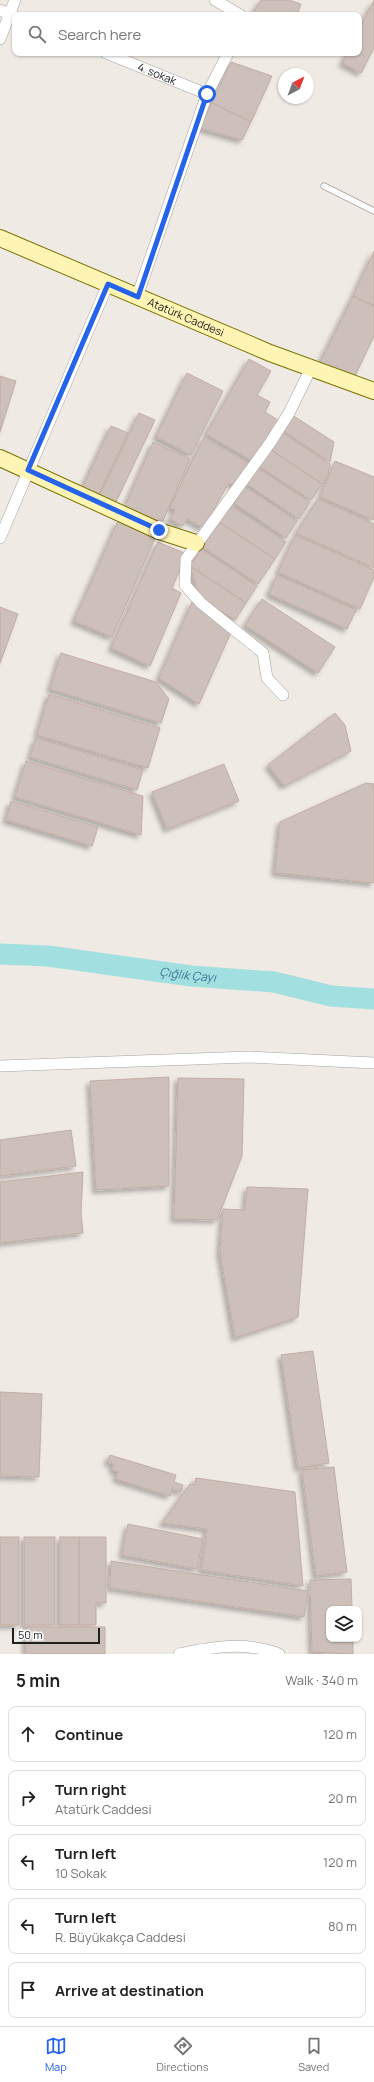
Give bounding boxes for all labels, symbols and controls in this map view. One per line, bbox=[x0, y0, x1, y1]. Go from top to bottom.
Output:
search box bbox=[12, 12, 362, 56]
icon: search bbox=[26, 23, 48, 45]
text: Search here bbox=[58, 24, 141, 45]
street label: 4. sokak bbox=[136, 59, 179, 88]
north arrow bbox=[278, 68, 314, 104]
route start bbox=[198, 85, 216, 103]
street label: Atatürk Caddesi bbox=[146, 294, 227, 340]
route end bbox=[150, 521, 168, 539]
water label: Çığlık Çayı bbox=[158, 963, 218, 986]
map controls bbox=[326, 1606, 362, 1642]
button: layers bbox=[326, 1606, 362, 1642]
scale bar bbox=[12, 1626, 100, 1645]
text: 50 m bbox=[18, 1627, 43, 1642]
text: 5 min bbox=[16, 1669, 60, 1692]
text: Walk · 340 m bbox=[285, 1671, 358, 1689]
icon: ahead bbox=[17, 1723, 39, 1745]
text: Continue bbox=[55, 1724, 123, 1745]
text: 120 m bbox=[323, 1725, 357, 1743]
text: Turn right bbox=[55, 1779, 126, 1800]
icon: right bbox=[17, 1787, 39, 1809]
text: 20 m bbox=[328, 1789, 357, 1807]
text: Atatürk Caddesi bbox=[55, 1800, 151, 1818]
text: Turn left bbox=[55, 1843, 117, 1864]
icon: left bbox=[17, 1851, 39, 1873]
text: 120 m bbox=[323, 1853, 357, 1871]
text: 10 Sokak bbox=[55, 1864, 106, 1882]
text: Turn left bbox=[55, 1907, 117, 1928]
icon: left bbox=[17, 1915, 39, 1937]
text: 80 m bbox=[328, 1917, 357, 1935]
text: R. Büyükakça Caddesi bbox=[55, 1928, 186, 1946]
icon: arrive bbox=[17, 1979, 39, 2001]
text: Arrive at destination bbox=[55, 1980, 204, 2001]
tab: Map bbox=[45, 2035, 67, 2074]
tab: Directions bbox=[156, 2035, 209, 2074]
tab: Saved bbox=[298, 2035, 329, 2074]

